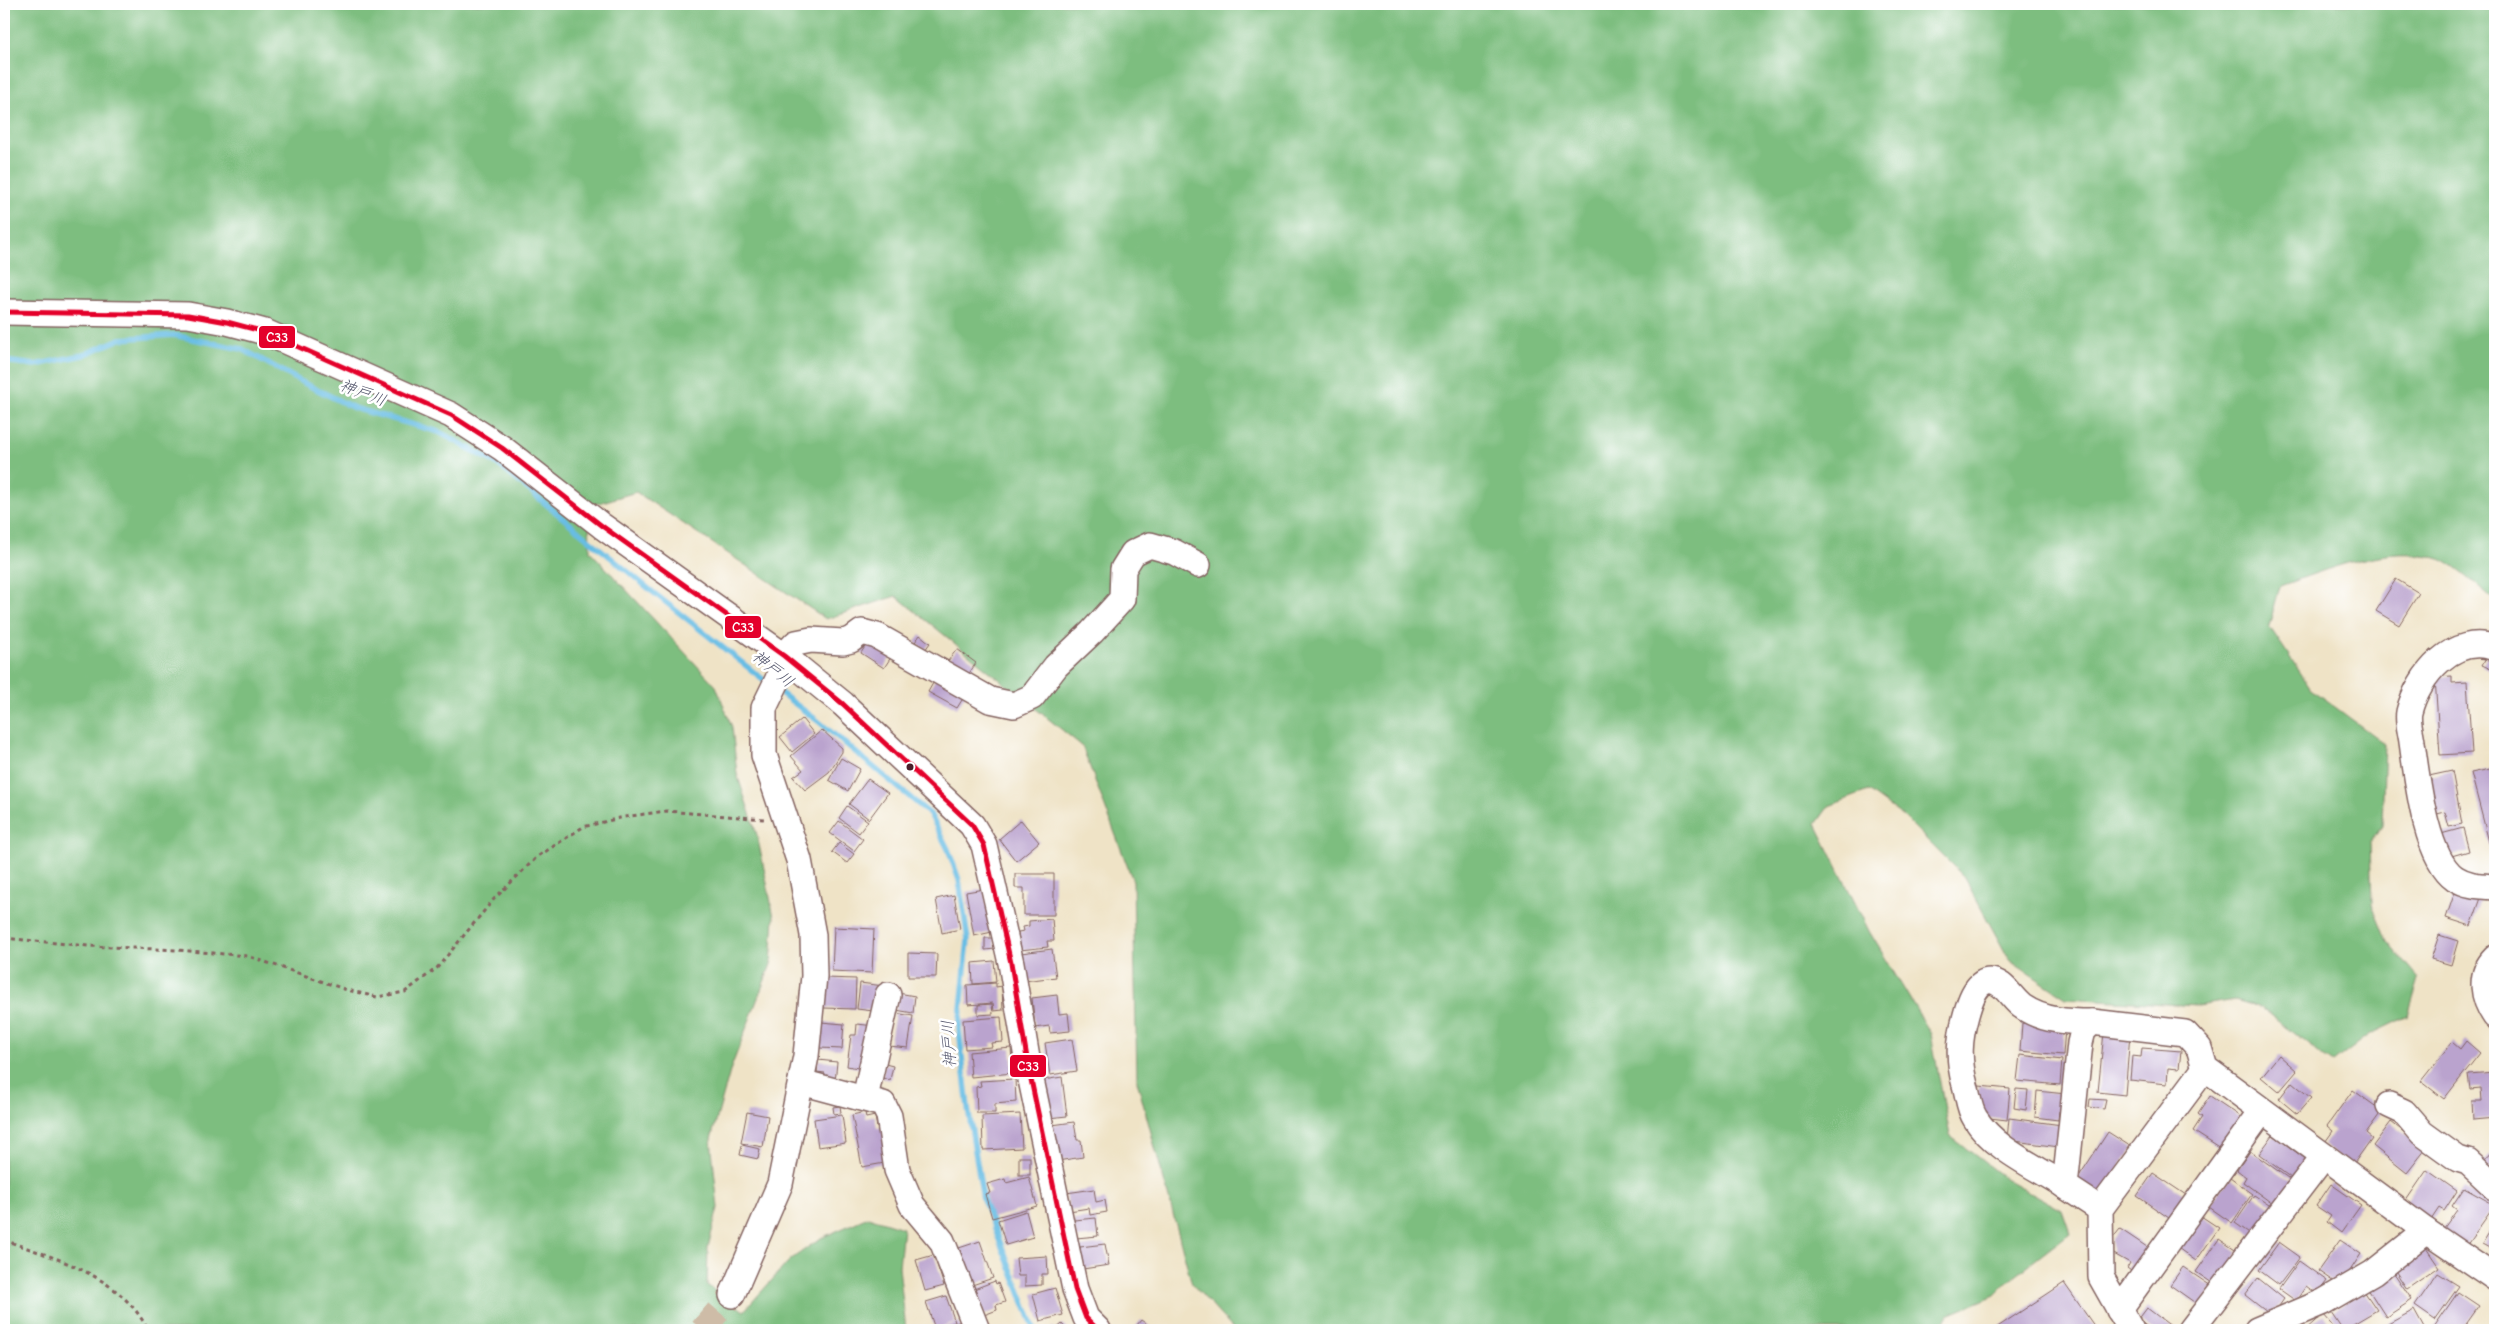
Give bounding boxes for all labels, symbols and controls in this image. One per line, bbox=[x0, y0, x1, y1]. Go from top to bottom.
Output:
line badge: C33 bbox=[258, 325, 296, 349]
text: C33 bbox=[266, 329, 288, 346]
water label: 神戸川 bbox=[337, 376, 389, 410]
line badge: C33 bbox=[724, 615, 762, 639]
text: C33 bbox=[732, 619, 754, 636]
water label: 神戸川 bbox=[749, 647, 797, 691]
unlabelled marker bbox=[905, 762, 915, 772]
water label: 神戸川 bbox=[939, 1020, 959, 1068]
line badge: C33 bbox=[1009, 1054, 1047, 1078]
text: C33 bbox=[1017, 1058, 1039, 1075]

